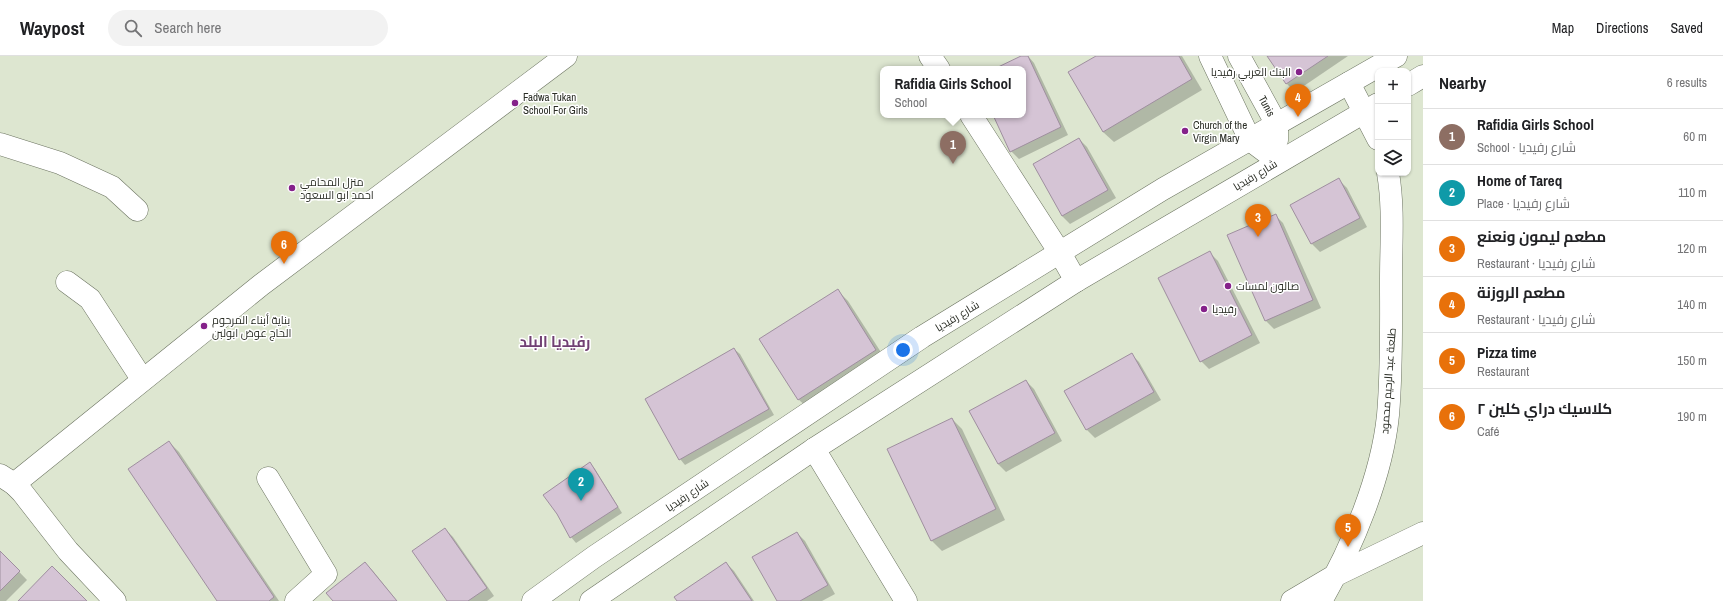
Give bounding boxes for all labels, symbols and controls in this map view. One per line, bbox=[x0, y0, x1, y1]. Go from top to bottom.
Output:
search box bbox=[108, 10, 388, 46]
text: Waypost bbox=[20, 15, 84, 41]
icon: search bbox=[122, 17, 144, 39]
text: Search here bbox=[154, 17, 221, 38]
text: Map bbox=[1552, 19, 1574, 37]
text: Directions bbox=[1596, 19, 1648, 37]
text: Saved bbox=[1670, 19, 1703, 37]
place label: البنك العربي رفيديا bbox=[1211, 65, 1291, 81]
popup bbox=[880, 66, 1026, 118]
marker: البنك العربي رفيديا bbox=[1294, 67, 1304, 77]
map controls bbox=[1375, 68, 1411, 176]
button: + bbox=[1375, 68, 1411, 104]
text: Nearby bbox=[1439, 71, 1486, 94]
text: Rafidia Girls School bbox=[895, 73, 1011, 94]
text: 6 results bbox=[1667, 74, 1707, 91]
pin: 4 bbox=[1285, 84, 1311, 117]
place label: Fadwa Tukan School For Girls bbox=[523, 90, 588, 117]
street label: Tunis bbox=[1256, 93, 1279, 119]
text: School bbox=[895, 94, 927, 111]
marker: Fadwa Tukan School For Girls bbox=[510, 98, 520, 108]
button: − bbox=[1375, 104, 1411, 140]
text: Rafidia Girls School bbox=[1477, 114, 1594, 135]
place label: Church of the Virgin Mary bbox=[1193, 118, 1247, 145]
marker: Church of the Virgin Mary bbox=[1180, 126, 1190, 136]
text: 1 bbox=[1449, 128, 1455, 145]
text: 60 m bbox=[1683, 128, 1707, 145]
pin: 1 bbox=[940, 131, 966, 164]
text: School · شارع رفيديا bbox=[1477, 139, 1576, 156]
button: layers bbox=[1375, 140, 1411, 176]
street label: شارع رفيديا bbox=[1231, 156, 1280, 194]
text: Home of Tareq bbox=[1477, 170, 1562, 191]
place label: منزل المحامي احمد ابو السعود bbox=[300, 175, 374, 202]
marker: منزل المحامي احمد ابو السعود bbox=[287, 183, 297, 193]
text: 2 bbox=[1449, 184, 1455, 201]
text: 110 m bbox=[1678, 184, 1707, 201]
text: Place · شارع رفيديا bbox=[1477, 195, 1570, 212]
pin: 3 bbox=[1245, 204, 1271, 237]
text: مطعم ليمون ونعنع bbox=[1477, 226, 1606, 247]
pin: 6 bbox=[271, 231, 297, 264]
text: 3 bbox=[1449, 240, 1455, 257]
text: 120 m bbox=[1677, 240, 1707, 257]
text: Restaurant · شارع رفيديا bbox=[1477, 255, 1596, 272]
place label: صالون لمسات bbox=[1236, 279, 1299, 293]
marker: صالون لمسات bbox=[1223, 281, 1233, 291]
text: مطعم الروزنة bbox=[1477, 282, 1565, 303]
text: 4 bbox=[1449, 296, 1455, 313]
text: 140 m bbox=[1677, 296, 1707, 313]
street label: شارع رفيديا bbox=[933, 297, 982, 335]
place label: رفيديا bbox=[1212, 302, 1237, 316]
marker: رفيديا bbox=[1199, 304, 1209, 314]
text: Restaurant · شارع رفيديا bbox=[1477, 311, 1596, 328]
place label: بناية أبناء المرحوم الحاج عوض ابولبن bbox=[212, 313, 291, 341]
marker: بناية أبناء المرحوم الحاج عوض ابولبن bbox=[199, 321, 209, 331]
street label: طلعة عبد الرحيم محمود bbox=[1377, 327, 1400, 435]
district label: رفيديا البلد bbox=[520, 331, 590, 352]
your location bbox=[893, 340, 913, 360]
text: Pizza time bbox=[1477, 342, 1536, 363]
text: 5 bbox=[1449, 352, 1455, 369]
text: 150 m bbox=[1677, 352, 1707, 369]
text: Restaurant bbox=[1477, 363, 1529, 380]
text: كلاسيك دراي كلين ٢ bbox=[1477, 398, 1612, 419]
text: 6 bbox=[1449, 408, 1455, 425]
text: 190 m bbox=[1677, 408, 1707, 425]
text: Café bbox=[1477, 423, 1500, 440]
pin: 2 bbox=[568, 468, 594, 501]
street label: شارع رفيديا bbox=[663, 476, 712, 515]
pin: 5 bbox=[1335, 514, 1361, 547]

